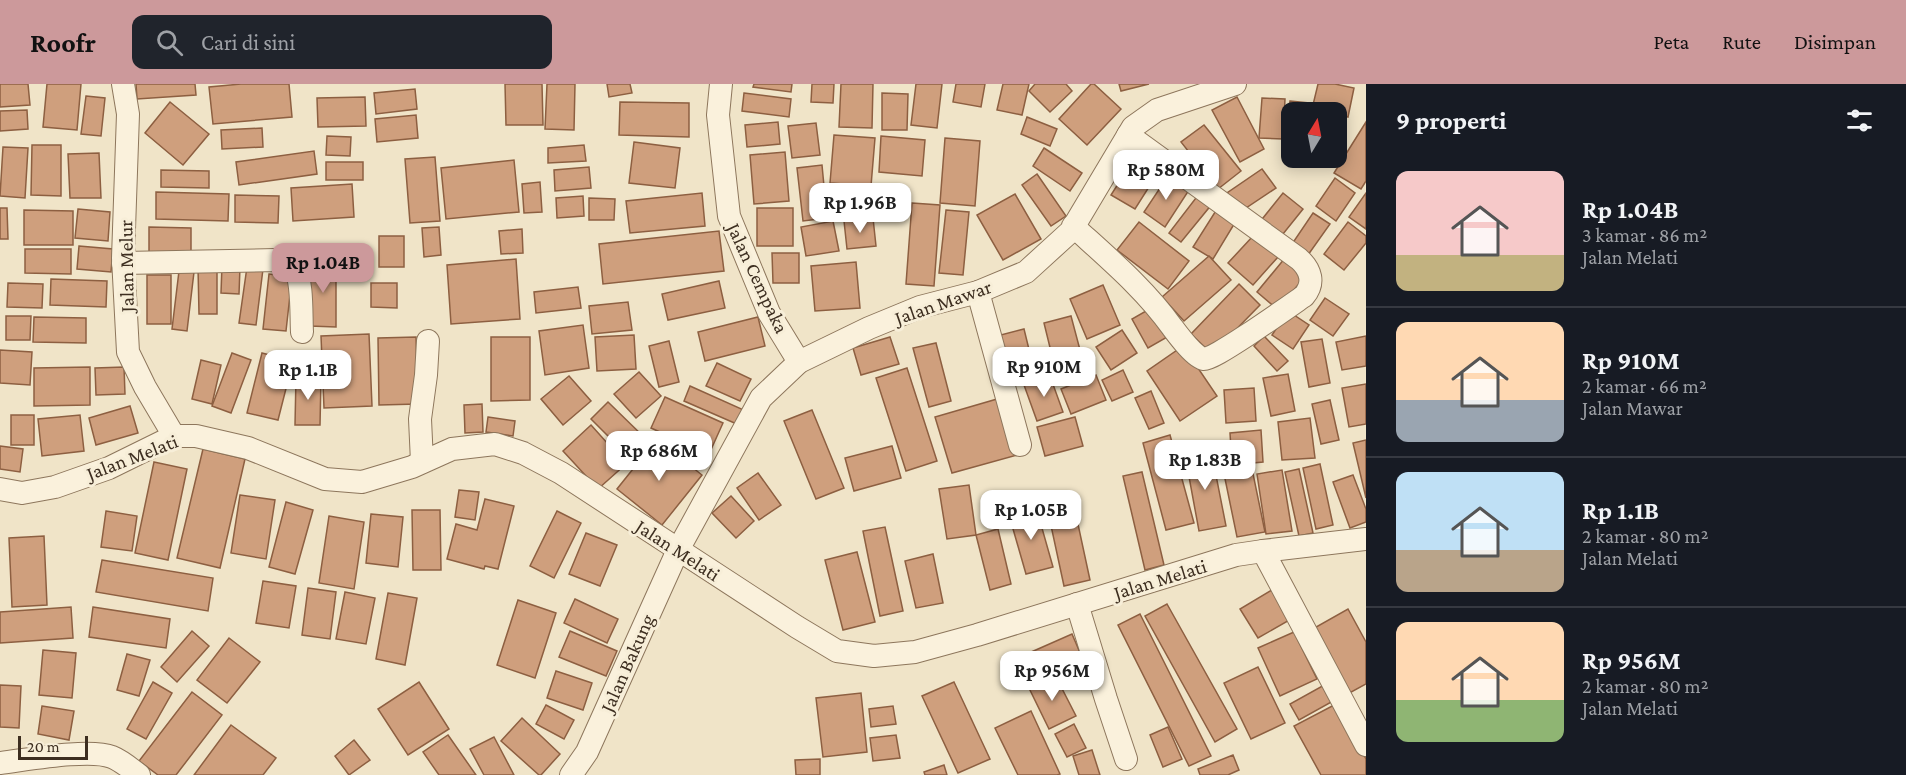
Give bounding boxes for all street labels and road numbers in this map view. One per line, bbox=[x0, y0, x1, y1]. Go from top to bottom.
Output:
street label: Jalan Cempaka bbox=[721, 218, 793, 337]
street label: Jalan Melur bbox=[114, 220, 139, 314]
street label: Jalan Mawar bbox=[890, 275, 995, 330]
street label: Jalan Melati bbox=[81, 430, 181, 486]
street label: Jalan Melati bbox=[630, 514, 724, 586]
street label: Jalan Melati bbox=[1109, 554, 1209, 605]
street label: Jalan Bakung bbox=[595, 610, 659, 718]

